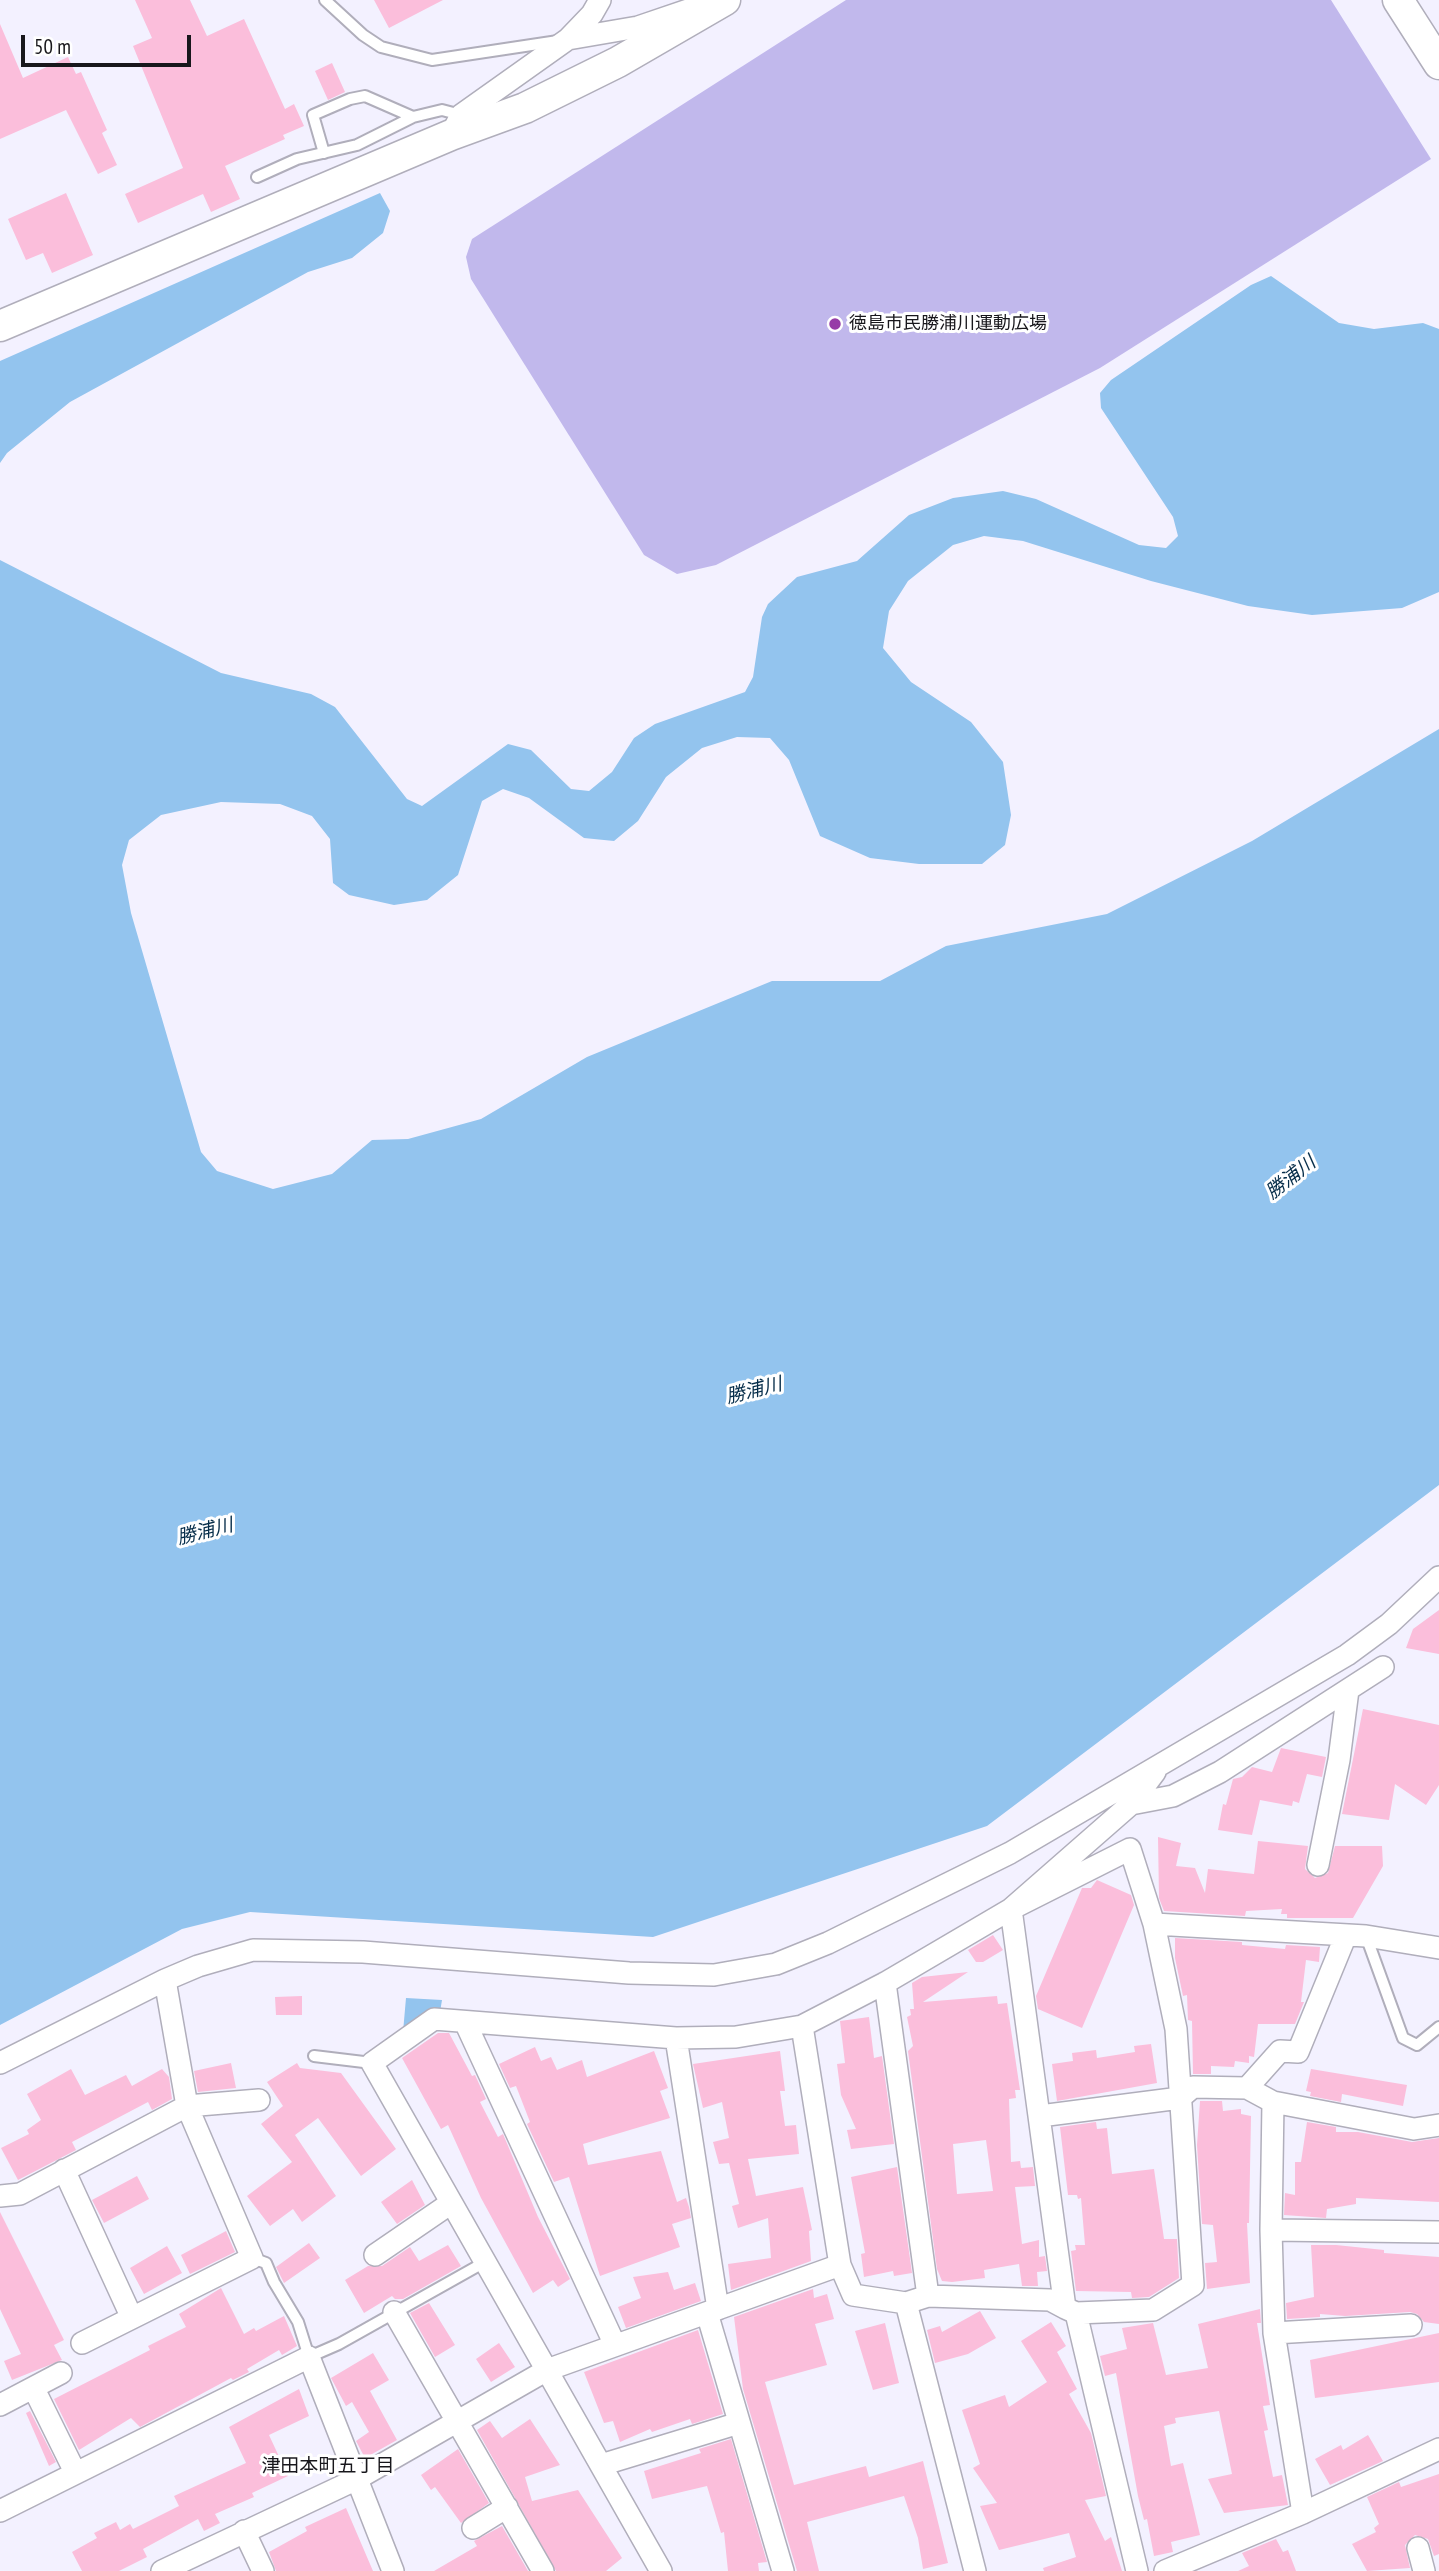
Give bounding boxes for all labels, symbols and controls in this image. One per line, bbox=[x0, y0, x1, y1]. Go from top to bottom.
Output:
scale bar bbox=[24, 21, 194, 65]
text: 50 m bbox=[34, 33, 71, 60]
place label: 徳島市民勝浦川運動広場 bbox=[849, 313, 1047, 335]
marker: 徳島市民勝浦川運動広場 bbox=[827, 316, 843, 332]
water label: 勝浦川 bbox=[1262, 1151, 1320, 1205]
water label: 勝浦川 bbox=[724, 1373, 784, 1409]
water label: 勝浦川 bbox=[175, 1514, 235, 1550]
district label: 津田本町五丁目 bbox=[262, 2456, 394, 2478]

